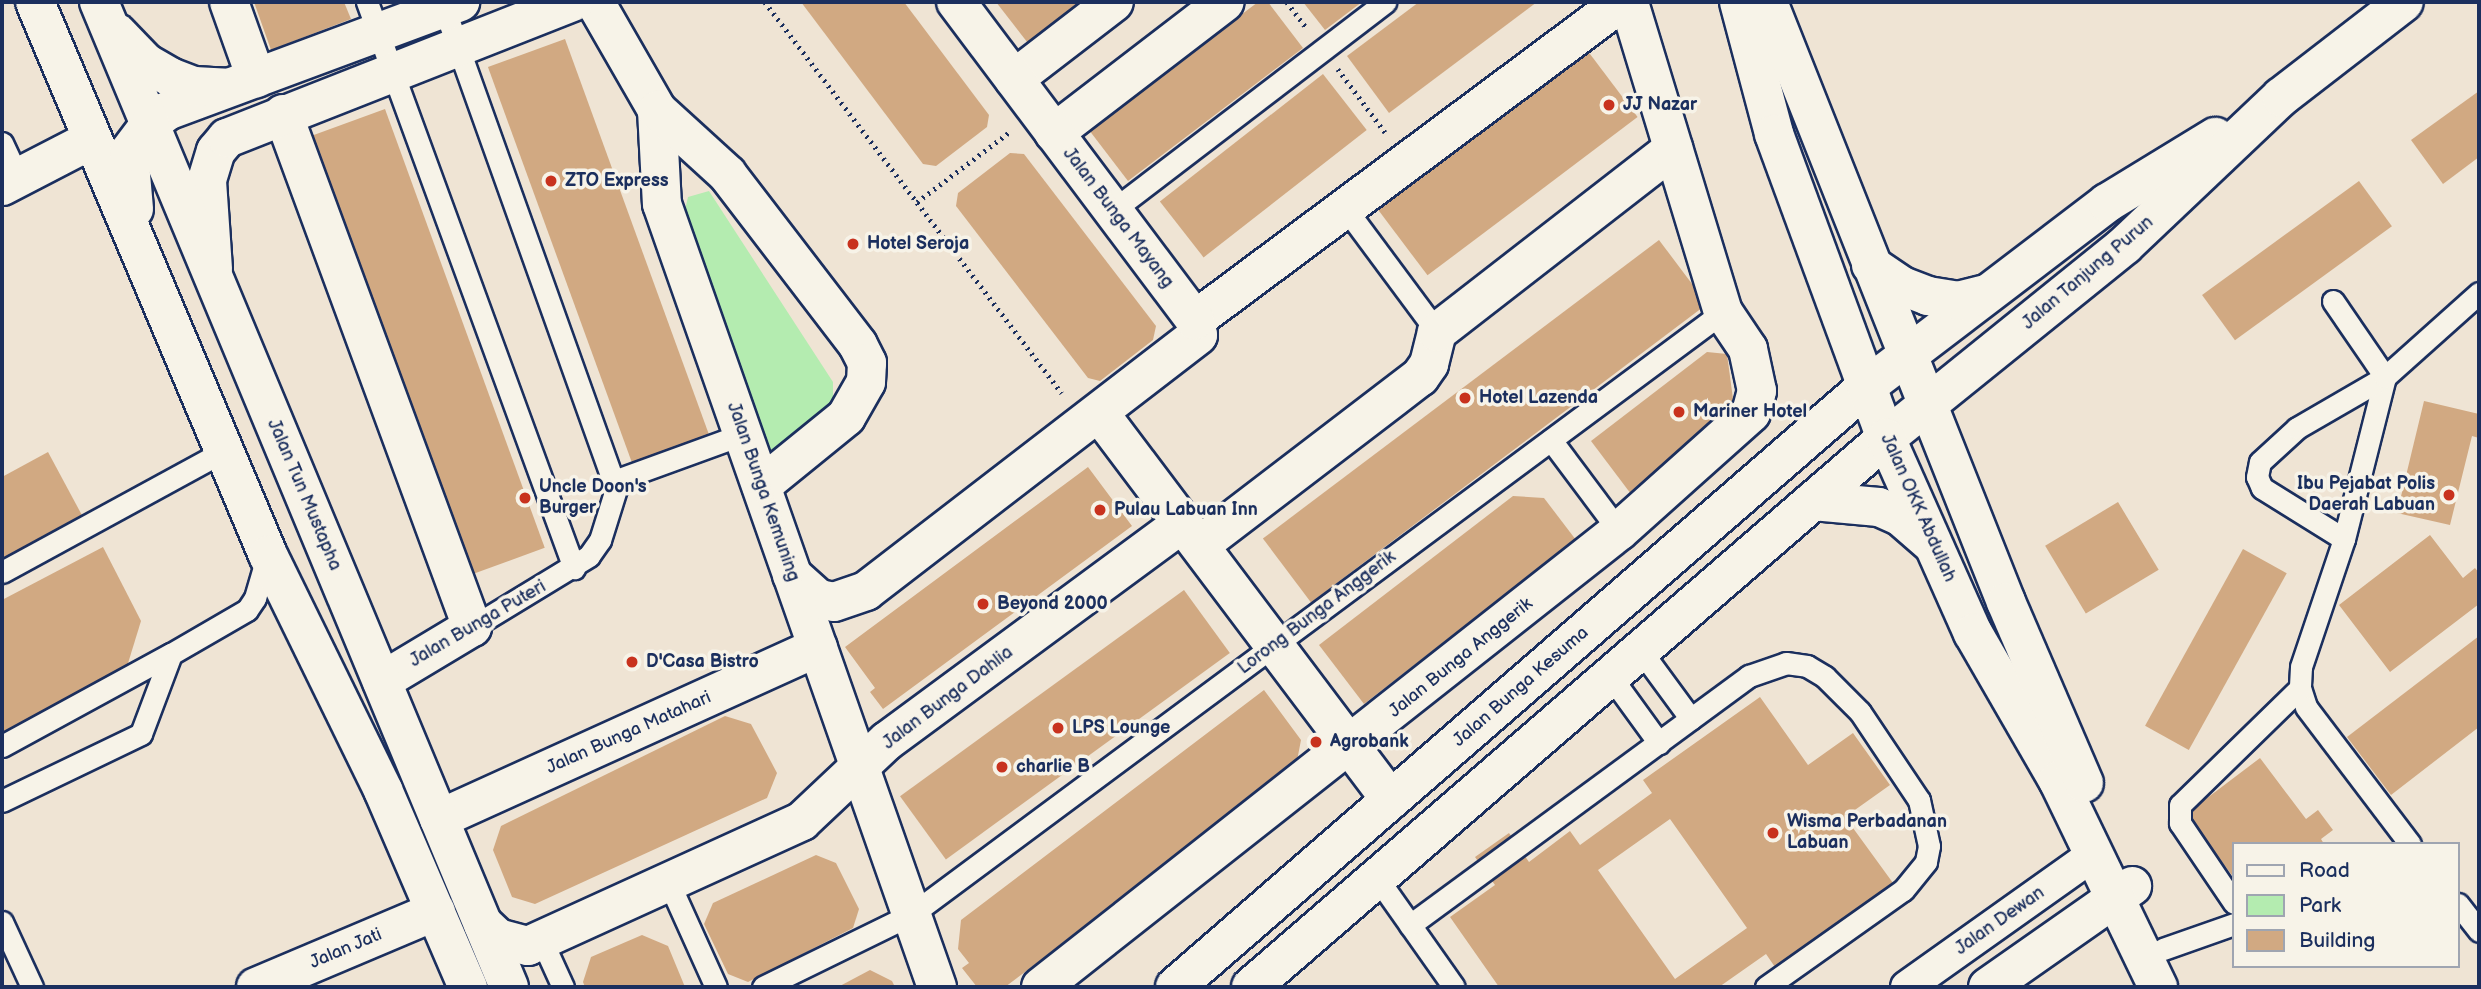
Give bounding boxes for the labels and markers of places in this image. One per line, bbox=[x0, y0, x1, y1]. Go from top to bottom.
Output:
place label: JJ Nazar bbox=[1623, 94, 1697, 116]
marker: JJ Nazar bbox=[1601, 97, 1617, 113]
place label: ZTO Express bbox=[565, 170, 669, 192]
marker: ZTO Express bbox=[543, 173, 559, 189]
place label: Hotel Seroja bbox=[867, 233, 969, 255]
marker: Hotel Seroja bbox=[845, 236, 861, 252]
place label: Hotel Lazenda bbox=[1479, 387, 1598, 409]
marker: Hotel Lazenda bbox=[1457, 390, 1473, 406]
place label: Mariner Hotel bbox=[1693, 401, 1807, 423]
marker: Mariner Hotel bbox=[1671, 404, 1687, 420]
place label: Ibu Pejabat Polis Daerah Labuan bbox=[2297, 474, 2435, 516]
place label: Uncle Doon's Burger bbox=[539, 477, 647, 520]
marker: Ibu Pejabat Polis Daerah Labuan bbox=[2441, 487, 2457, 503]
marker: Uncle Doon's Burger bbox=[517, 490, 533, 506]
place label: Pulau Labuan Inn bbox=[1114, 499, 1258, 521]
marker: Pulau Labuan Inn bbox=[1092, 502, 1108, 518]
place label: Beyond 2000 bbox=[997, 593, 1108, 615]
marker: Beyond 2000 bbox=[975, 596, 991, 612]
place label: D'Casa Bistro bbox=[646, 651, 759, 673]
marker: D'Casa Bistro bbox=[624, 654, 640, 670]
place label: LPS Lounge bbox=[1072, 717, 1170, 739]
marker: LPS Lounge bbox=[1050, 720, 1066, 736]
place label: Agrobank bbox=[1330, 731, 1409, 753]
marker: Agrobank bbox=[1308, 734, 1324, 750]
place label: charlie B bbox=[1016, 756, 1090, 778]
marker: charlie B bbox=[994, 759, 1010, 775]
place label: Wisma Perbadanan Labuan bbox=[1787, 812, 1947, 854]
marker: Wisma Perbadanan Labuan bbox=[1765, 825, 1781, 841]

